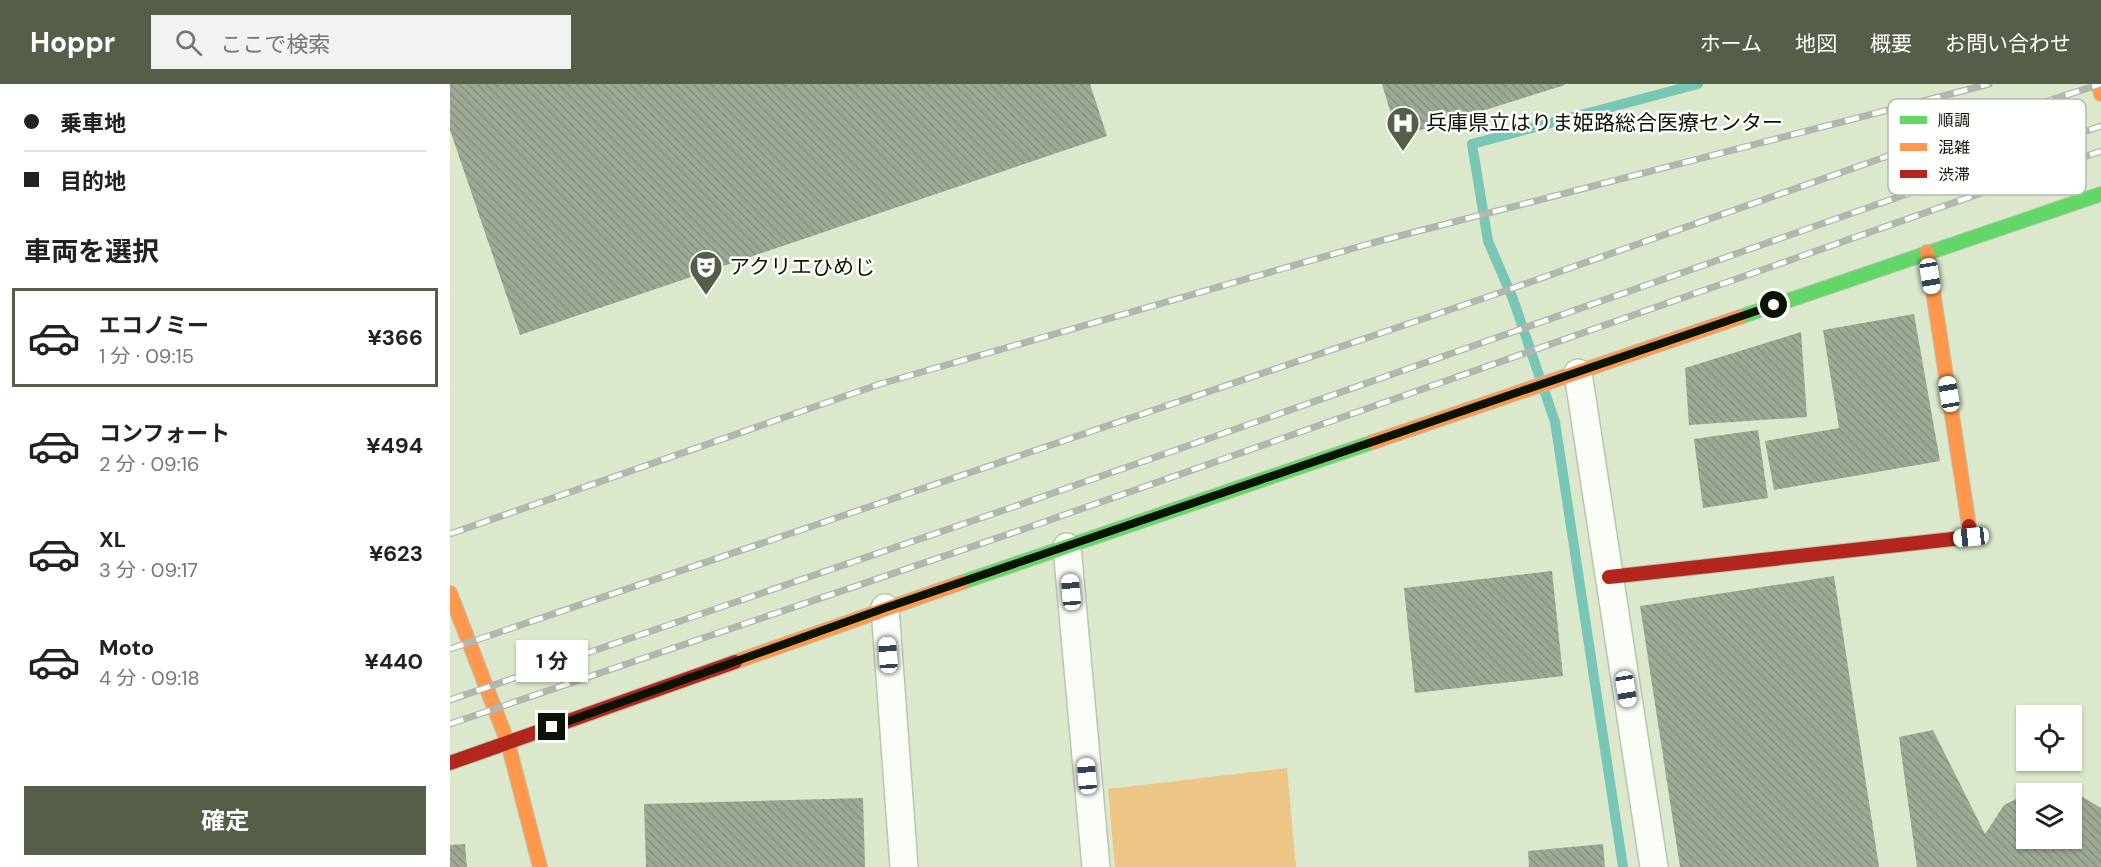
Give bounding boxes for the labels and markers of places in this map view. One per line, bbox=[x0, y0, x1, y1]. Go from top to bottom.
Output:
hospital icon: 兵庫県立はりま姫路総合医療センター bbox=[1385, 105, 1421, 152]
place label: 兵庫県立はりま姫路総合医療センター bbox=[1426, 109, 1783, 137]
theatre icon: アクリエひめじ bbox=[688, 249, 724, 296]
place label: アクリエひめじ bbox=[729, 253, 875, 281]

